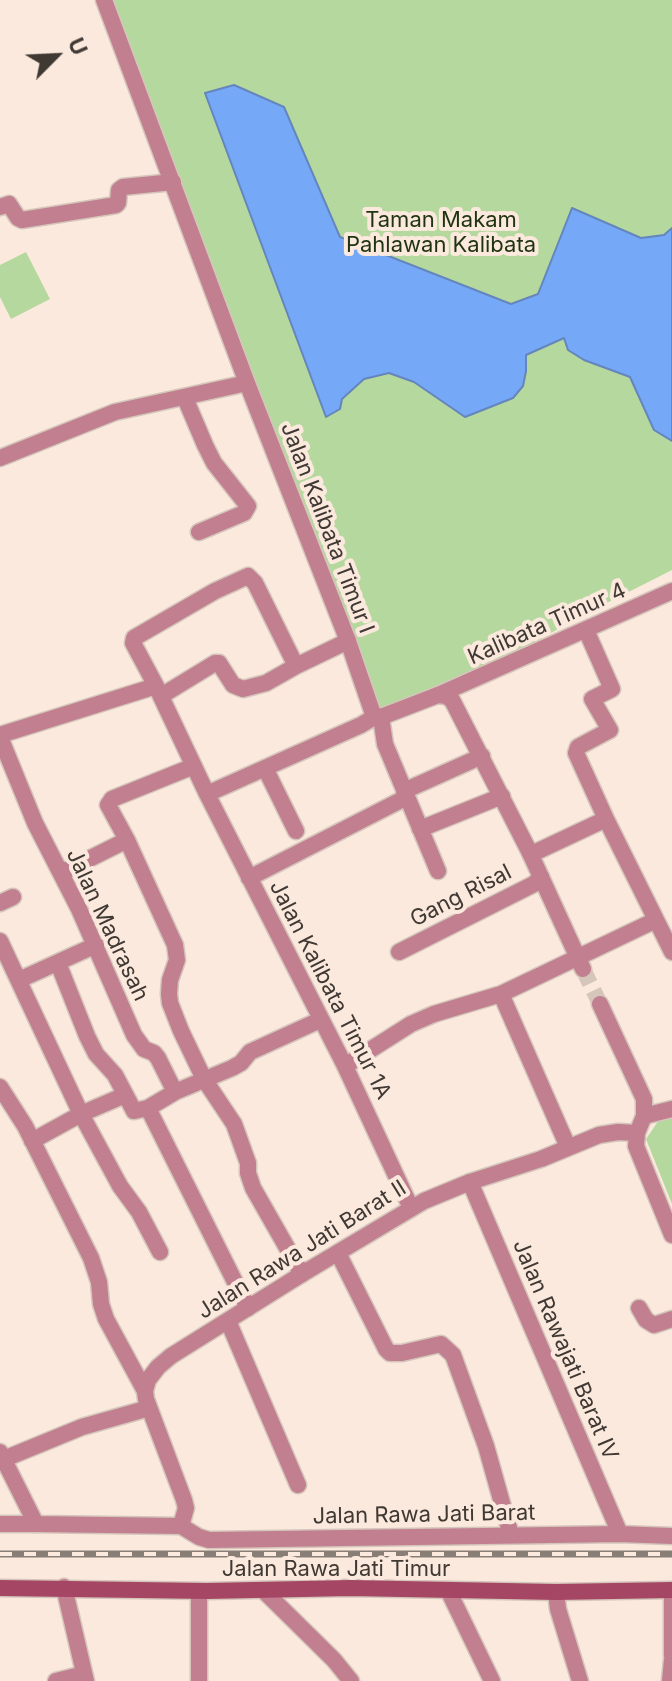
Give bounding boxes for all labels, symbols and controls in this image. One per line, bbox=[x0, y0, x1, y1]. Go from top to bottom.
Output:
north arrow bbox=[16, 16, 96, 96]
text: U bbox=[63, 34, 93, 59]
park label: Taman Makam Pahlawan Kalibata bbox=[346, 207, 536, 258]
street label: Jalan Kalibata Timur I bbox=[275, 419, 379, 637]
street label: Kalibata Timur 4 bbox=[464, 577, 630, 671]
street label: Jalan Madrasah bbox=[60, 845, 154, 1005]
street label: Gang Risal bbox=[406, 859, 516, 933]
street label: Jalan Kalibata Timur 1A bbox=[263, 876, 397, 1104]
street label: Jalan Rawa Jati Barat II bbox=[193, 1175, 411, 1325]
street label: Jalan Rawajati Barat IV bbox=[507, 1236, 623, 1464]
street label: Jalan Rawa Jati Barat bbox=[312, 1500, 536, 1530]
street label: Jalan Rawa Jati Timur bbox=[222, 1556, 450, 1582]

